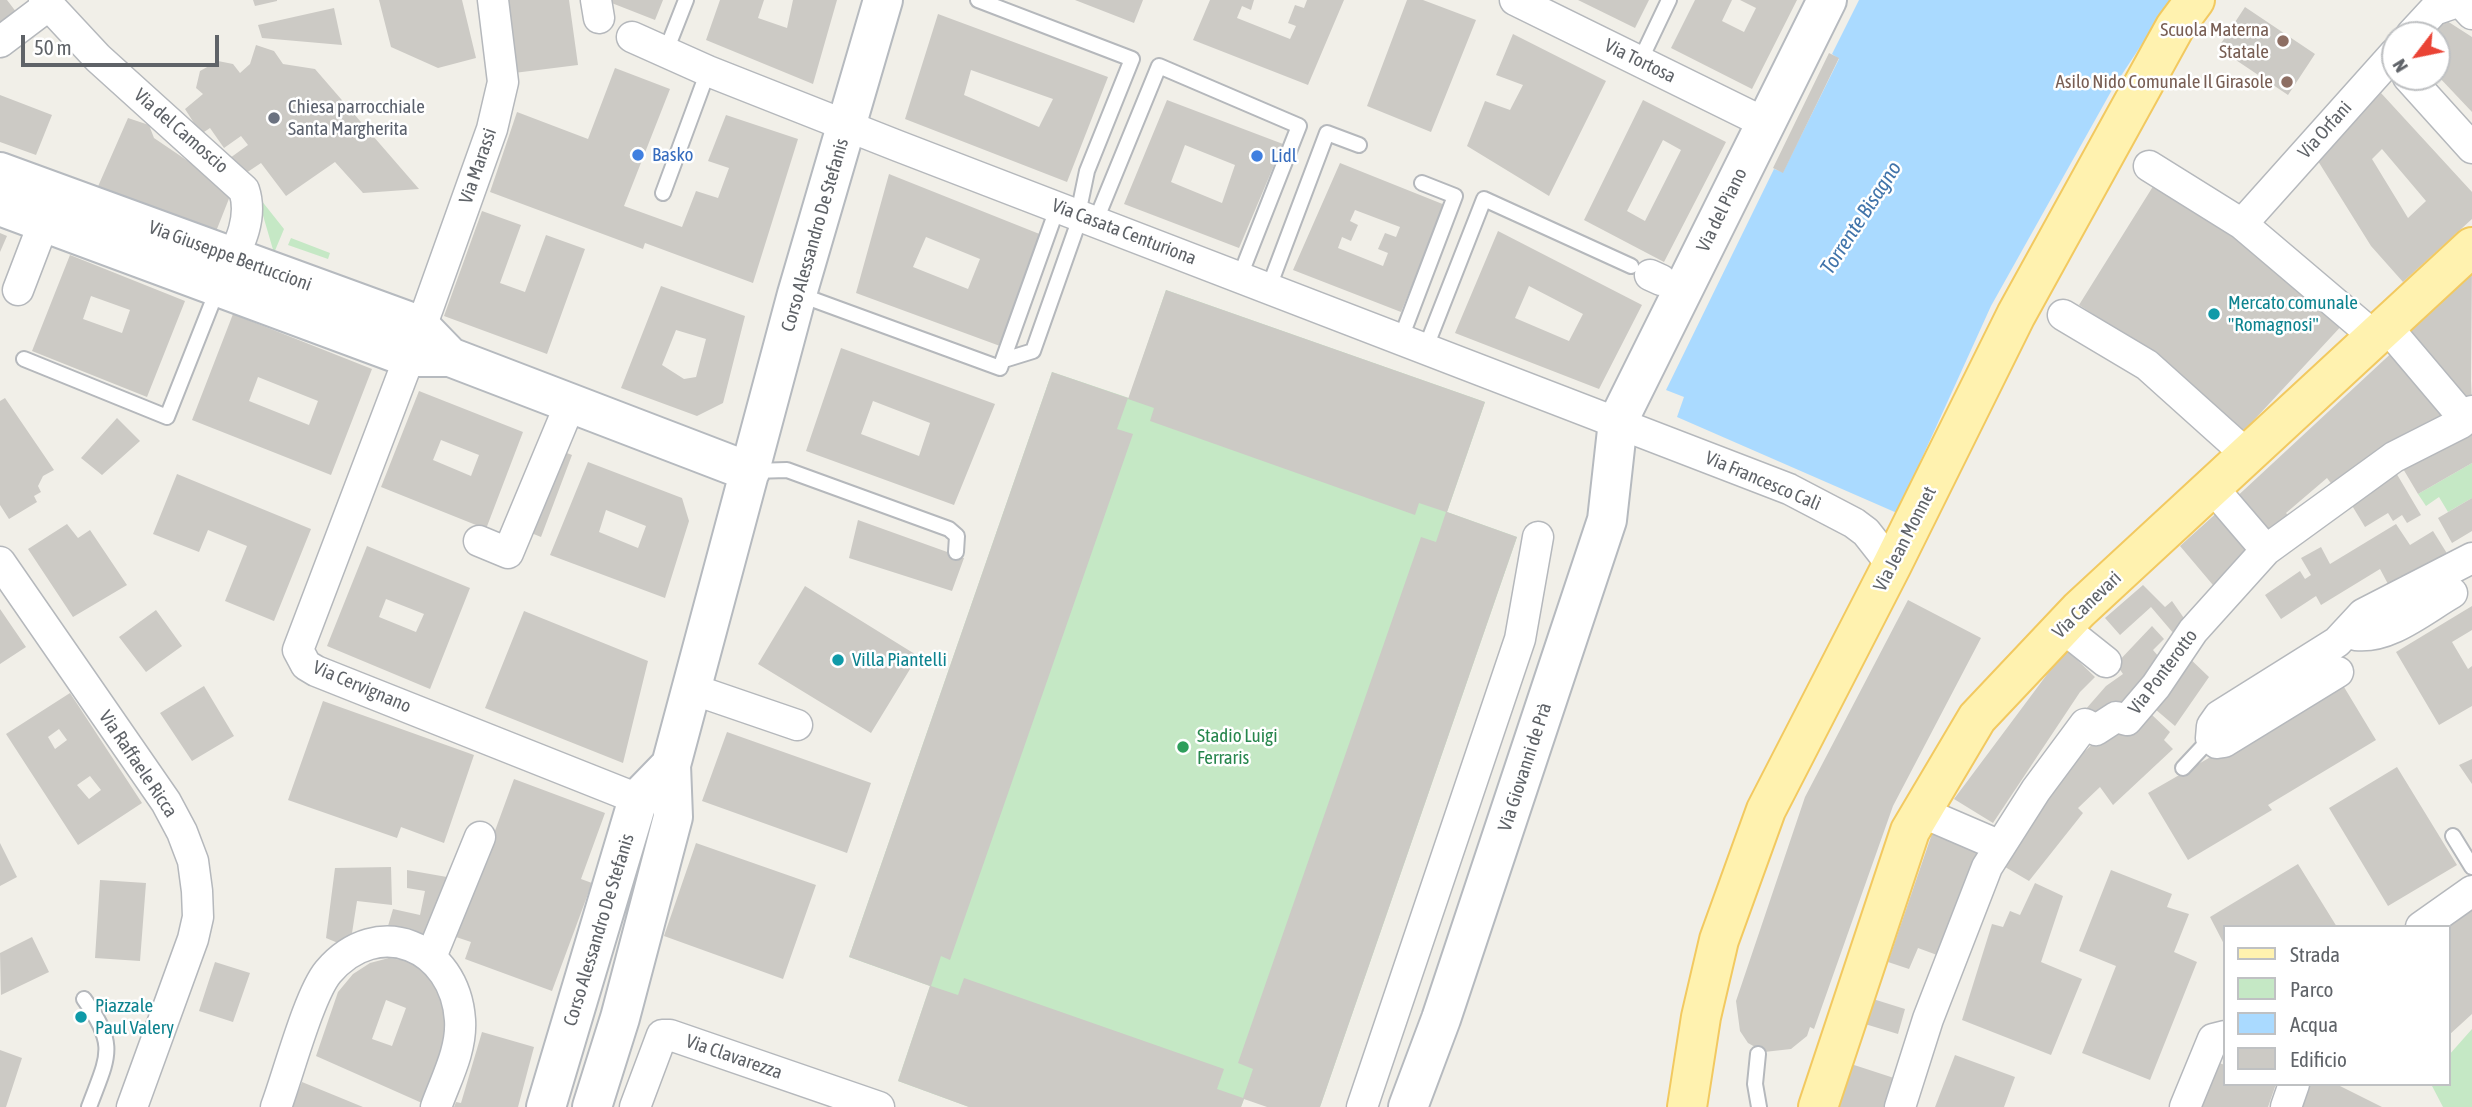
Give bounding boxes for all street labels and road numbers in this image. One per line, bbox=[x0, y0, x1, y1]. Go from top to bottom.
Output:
street label: Via Tortosa bbox=[1601, 34, 1679, 88]
street label: Via del Camoscio bbox=[129, 84, 233, 178]
street label: Via Orfani bbox=[2293, 97, 2357, 163]
street label: Via Marassi bbox=[454, 125, 502, 207]
street label: Corso Alessandro De Stefanis bbox=[776, 136, 854, 334]
street label: Via del Piano bbox=[1692, 164, 1752, 256]
street label: Via Casata Centuriona bbox=[1049, 194, 1199, 270]
street label: Via Giuseppe Bertuccioni bbox=[145, 216, 315, 296]
street label: Via Francesco Calì bbox=[1702, 446, 1824, 516]
street label: Via Jean Monnet bbox=[1869, 483, 1941, 595]
street label: Via Canevari bbox=[2048, 567, 2126, 643]
street label: Via Ponterotto bbox=[2124, 625, 2202, 719]
street label: Via Cervignano bbox=[309, 656, 415, 718]
street label: Via Giovanni de Prà bbox=[1493, 700, 1557, 834]
street label: Via Raffaele Ricca bbox=[94, 706, 182, 822]
street label: Corso Alessandro De Stefanis bbox=[559, 831, 639, 1029]
street label: Via Clavarezza bbox=[683, 1030, 785, 1084]

